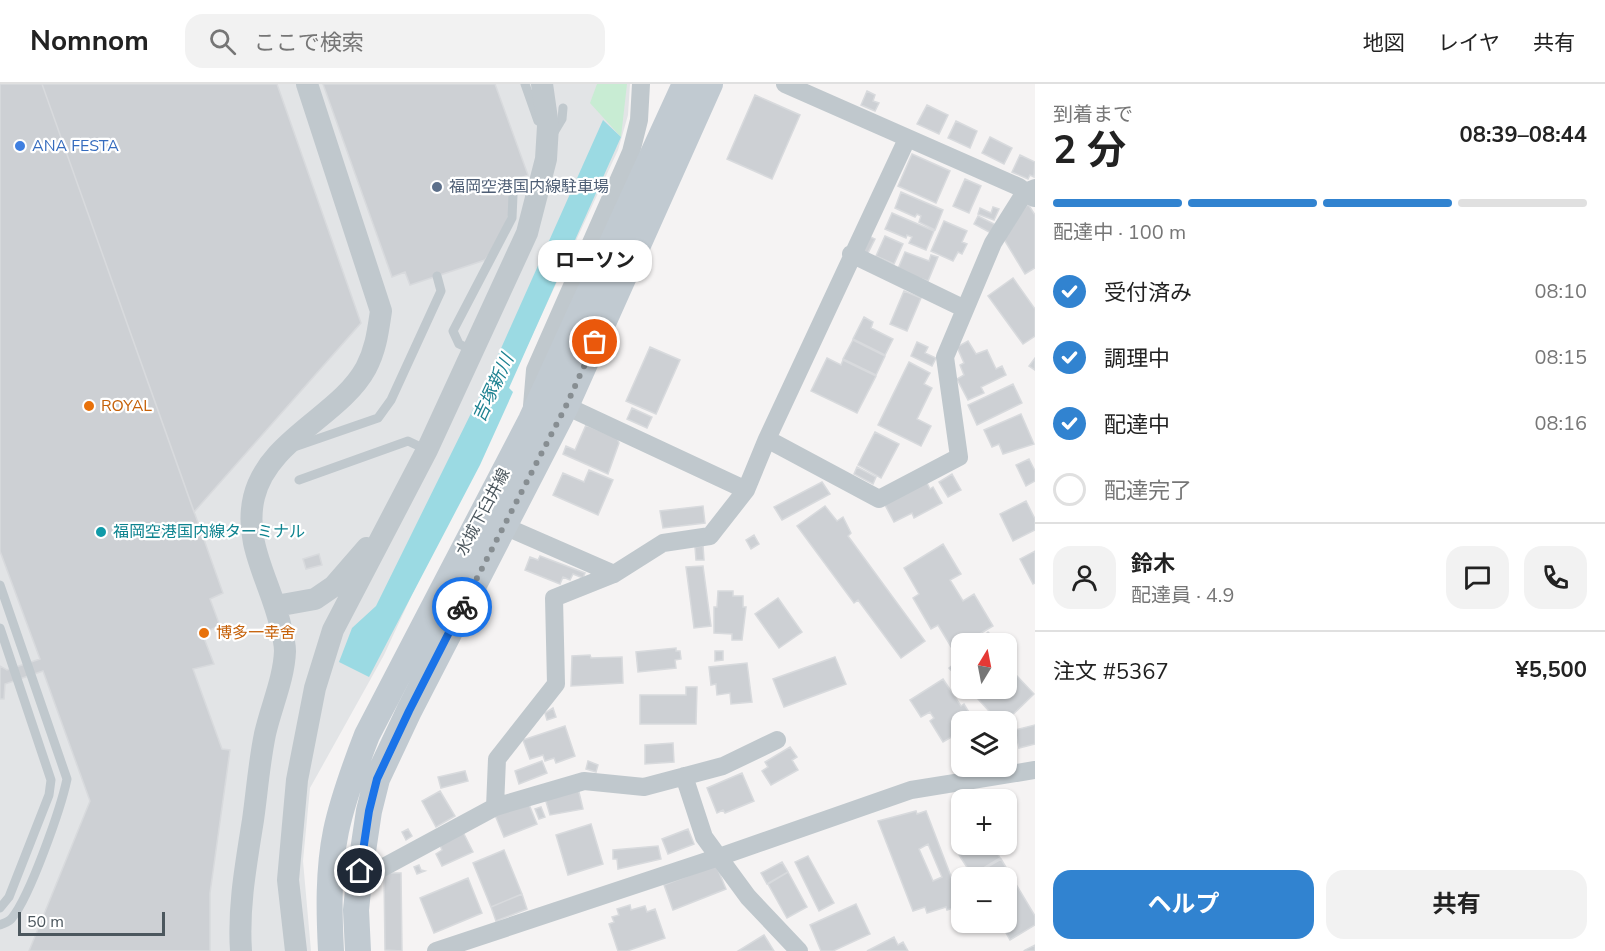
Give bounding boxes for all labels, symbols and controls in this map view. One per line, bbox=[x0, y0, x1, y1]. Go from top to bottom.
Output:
search box bbox=[185, 14, 605, 68]
text: Nomnom bbox=[30, 22, 149, 60]
icon: search bbox=[206, 25, 239, 58]
text: ここで検索 bbox=[254, 28, 364, 58]
text: 地図 bbox=[1363, 29, 1405, 57]
text: レイヤ bbox=[1438, 29, 1500, 57]
text: 共有 bbox=[1533, 29, 1575, 57]
text: 到着まで bbox=[1053, 101, 1133, 128]
text: 08:39–08:44 bbox=[1459, 120, 1587, 150]
text: 2 分 bbox=[1053, 124, 1126, 177]
place label: ANA FESTA bbox=[32, 135, 119, 157]
marker: ANA FESTA bbox=[13, 139, 27, 153]
place label: 福岡空港国内線駐車場 bbox=[449, 176, 609, 198]
marker: 福岡空港国内線駐車場 bbox=[430, 180, 444, 194]
text: 配達中 · 100 m bbox=[1053, 219, 1186, 246]
callout: ローソン bbox=[538, 240, 652, 282]
text: ローソン bbox=[555, 247, 635, 274]
icon: check bbox=[1053, 275, 1086, 308]
text: 受付済み bbox=[1104, 278, 1192, 308]
text: 08:10 bbox=[1534, 278, 1587, 305]
pin bbox=[569, 316, 620, 367]
icon: bag bbox=[578, 325, 611, 358]
icon: check bbox=[1053, 341, 1086, 374]
text: 調理中 bbox=[1104, 344, 1170, 374]
text: 08:15 bbox=[1534, 344, 1587, 371]
water label: 吉塚新川 bbox=[467, 348, 520, 426]
place label: ROYAL bbox=[101, 395, 152, 417]
marker: ROYAL bbox=[82, 399, 96, 413]
icon: check bbox=[1053, 407, 1086, 440]
text: 配達中 bbox=[1104, 410, 1170, 440]
text: 08:16 bbox=[1534, 410, 1587, 437]
street label: 水城下臼井線 bbox=[451, 464, 515, 560]
text: 配達完了 bbox=[1104, 476, 1192, 506]
place label: 福岡空港国内線ターミナル bbox=[113, 521, 305, 543]
marker: 福岡空港国内線ターミナル bbox=[94, 525, 108, 539]
button: person bbox=[1053, 546, 1116, 609]
button: chat bbox=[1446, 546, 1509, 609]
button: phone bbox=[1524, 546, 1587, 609]
text: 鈴木 bbox=[1131, 549, 1175, 579]
courier bbox=[432, 577, 492, 637]
text: 配達員 · 4.9 bbox=[1131, 582, 1234, 609]
icon: bike bbox=[446, 591, 479, 624]
place label: 博多一幸舍 bbox=[216, 622, 296, 644]
marker: 博多一幸舍 bbox=[197, 626, 211, 640]
north arrow bbox=[951, 633, 1017, 699]
map controls bbox=[951, 633, 1017, 933]
text: ¥5,500 bbox=[1516, 655, 1587, 685]
text: 注文 #5367 bbox=[1053, 657, 1169, 687]
button: layers bbox=[951, 711, 1017, 777]
button: + bbox=[951, 789, 1017, 855]
pin bbox=[334, 845, 385, 896]
icon: home bbox=[343, 854, 376, 887]
button: − bbox=[951, 867, 1017, 933]
button: ヘルプ bbox=[1053, 870, 1314, 939]
button: 共有 bbox=[1326, 870, 1587, 939]
scale bar bbox=[18, 909, 165, 936]
text: 50 m bbox=[27, 911, 64, 933]

